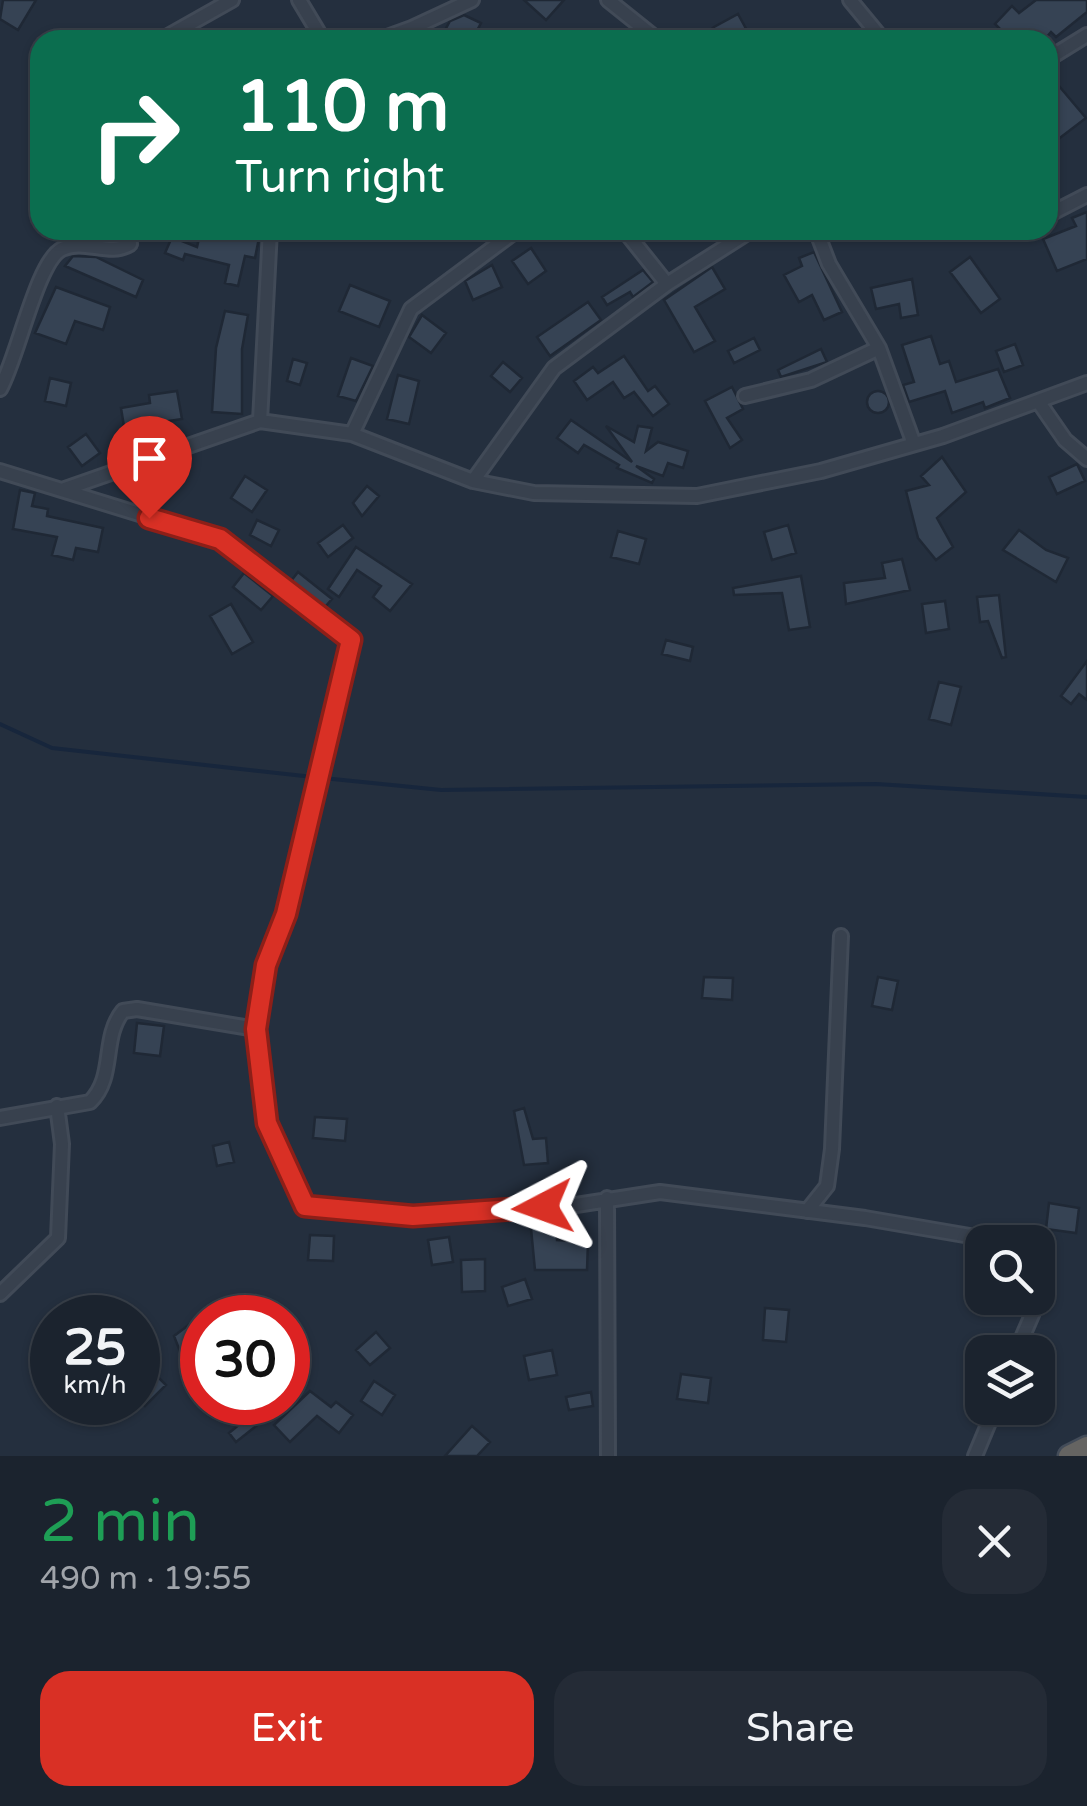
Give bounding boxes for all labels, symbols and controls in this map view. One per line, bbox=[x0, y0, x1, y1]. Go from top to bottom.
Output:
text: 110 m bbox=[235, 66, 449, 150]
icon: right bbox=[70, 70, 200, 200]
text: Turn right bbox=[235, 151, 444, 205]
pin bbox=[107, 416, 192, 519]
icon: arrive bbox=[122, 431, 177, 486]
position arrow bbox=[491, 1155, 595, 1259]
map controls bbox=[965, 1225, 1055, 1425]
button: search bbox=[965, 1225, 1055, 1315]
speed limit sign: 30 bbox=[180, 1295, 310, 1425]
text: 25 bbox=[64, 1318, 126, 1378]
button: layers bbox=[965, 1335, 1055, 1425]
text: km/h bbox=[64, 1370, 126, 1400]
text: 2 min bbox=[40, 1486, 200, 1558]
button: close bbox=[942, 1489, 1047, 1594]
text: 490 m · 19:55 bbox=[40, 1560, 252, 1598]
button: Exit bbox=[40, 1671, 534, 1786]
button: Share bbox=[554, 1671, 1047, 1786]

